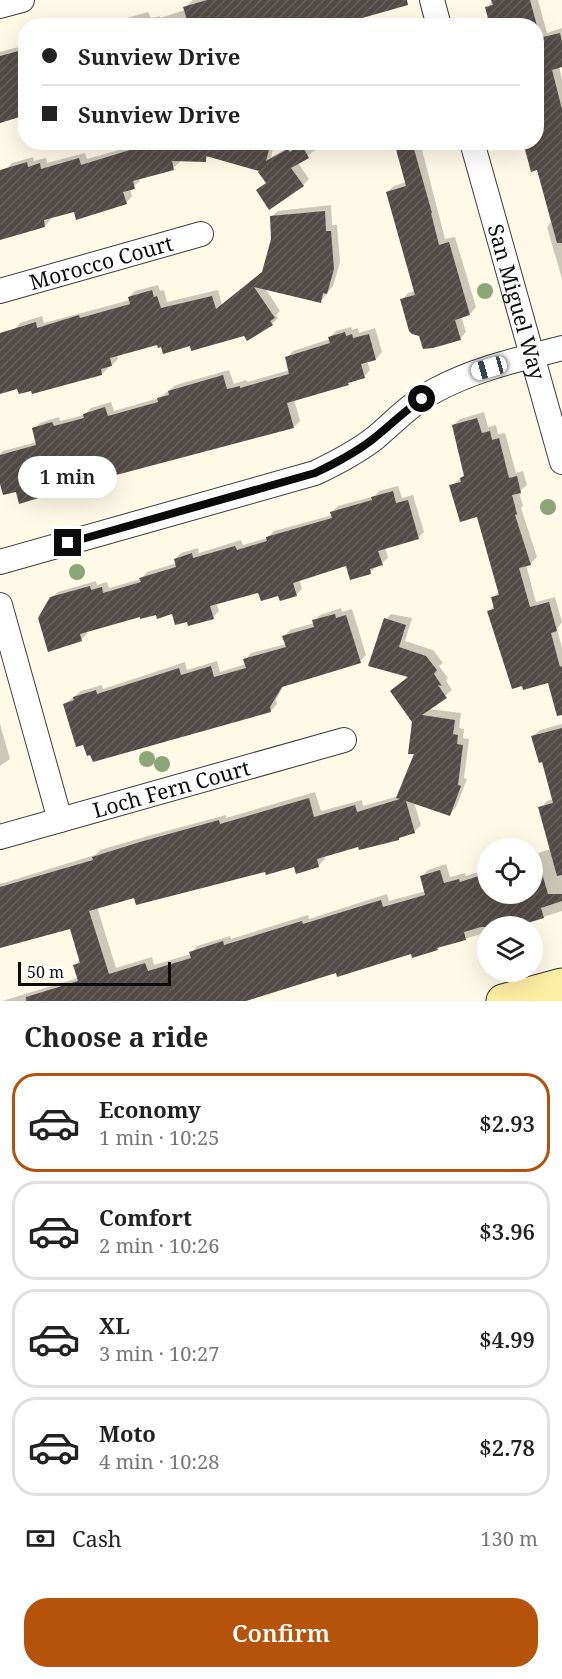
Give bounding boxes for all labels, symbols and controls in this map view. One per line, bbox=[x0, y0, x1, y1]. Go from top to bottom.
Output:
text: Sunview Drive bbox=[78, 41, 240, 71]
text: Sunview Drive bbox=[78, 99, 240, 129]
street label: San Miguel Way bbox=[482, 221, 552, 383]
street label: Morocco Court bbox=[26, 229, 176, 296]
car bbox=[469, 354, 509, 382]
route start bbox=[408, 385, 435, 412]
callout: 1 min bbox=[19, 456, 118, 498]
text: 1 min bbox=[40, 463, 95, 490]
route end bbox=[54, 529, 81, 556]
street label: Loch Fern Court bbox=[90, 753, 253, 824]
map controls bbox=[477, 838, 543, 982]
button: locate bbox=[477, 838, 543, 904]
button: layers bbox=[477, 916, 543, 982]
scale bar bbox=[18, 959, 171, 986]
text: 50 m bbox=[27, 961, 64, 983]
text: Choose a ride bbox=[24, 1018, 209, 1055]
text: Economy bbox=[99, 1094, 201, 1124]
icon: car bbox=[27, 1096, 81, 1150]
text: $2.93 bbox=[479, 1108, 535, 1138]
text: 1 min · 10:25 bbox=[99, 1124, 219, 1151]
text: Comfort bbox=[99, 1202, 192, 1232]
icon: car bbox=[27, 1204, 81, 1258]
text: $3.96 bbox=[479, 1216, 535, 1246]
text: 2 min · 10:26 bbox=[99, 1232, 219, 1259]
text: XL bbox=[99, 1310, 130, 1340]
icon: car bbox=[27, 1312, 81, 1366]
text: $4.99 bbox=[479, 1324, 535, 1354]
text: 3 min · 10:27 bbox=[99, 1340, 219, 1367]
text: Moto bbox=[99, 1418, 156, 1448]
icon: car bbox=[27, 1420, 81, 1474]
text: $2.78 bbox=[479, 1432, 535, 1462]
text: 4 min · 10:28 bbox=[99, 1448, 219, 1475]
icon: cash bbox=[24, 1522, 57, 1555]
text: Cash bbox=[72, 1523, 122, 1553]
text: 130 m bbox=[480, 1525, 538, 1552]
button: Confirm bbox=[24, 1598, 538, 1667]

